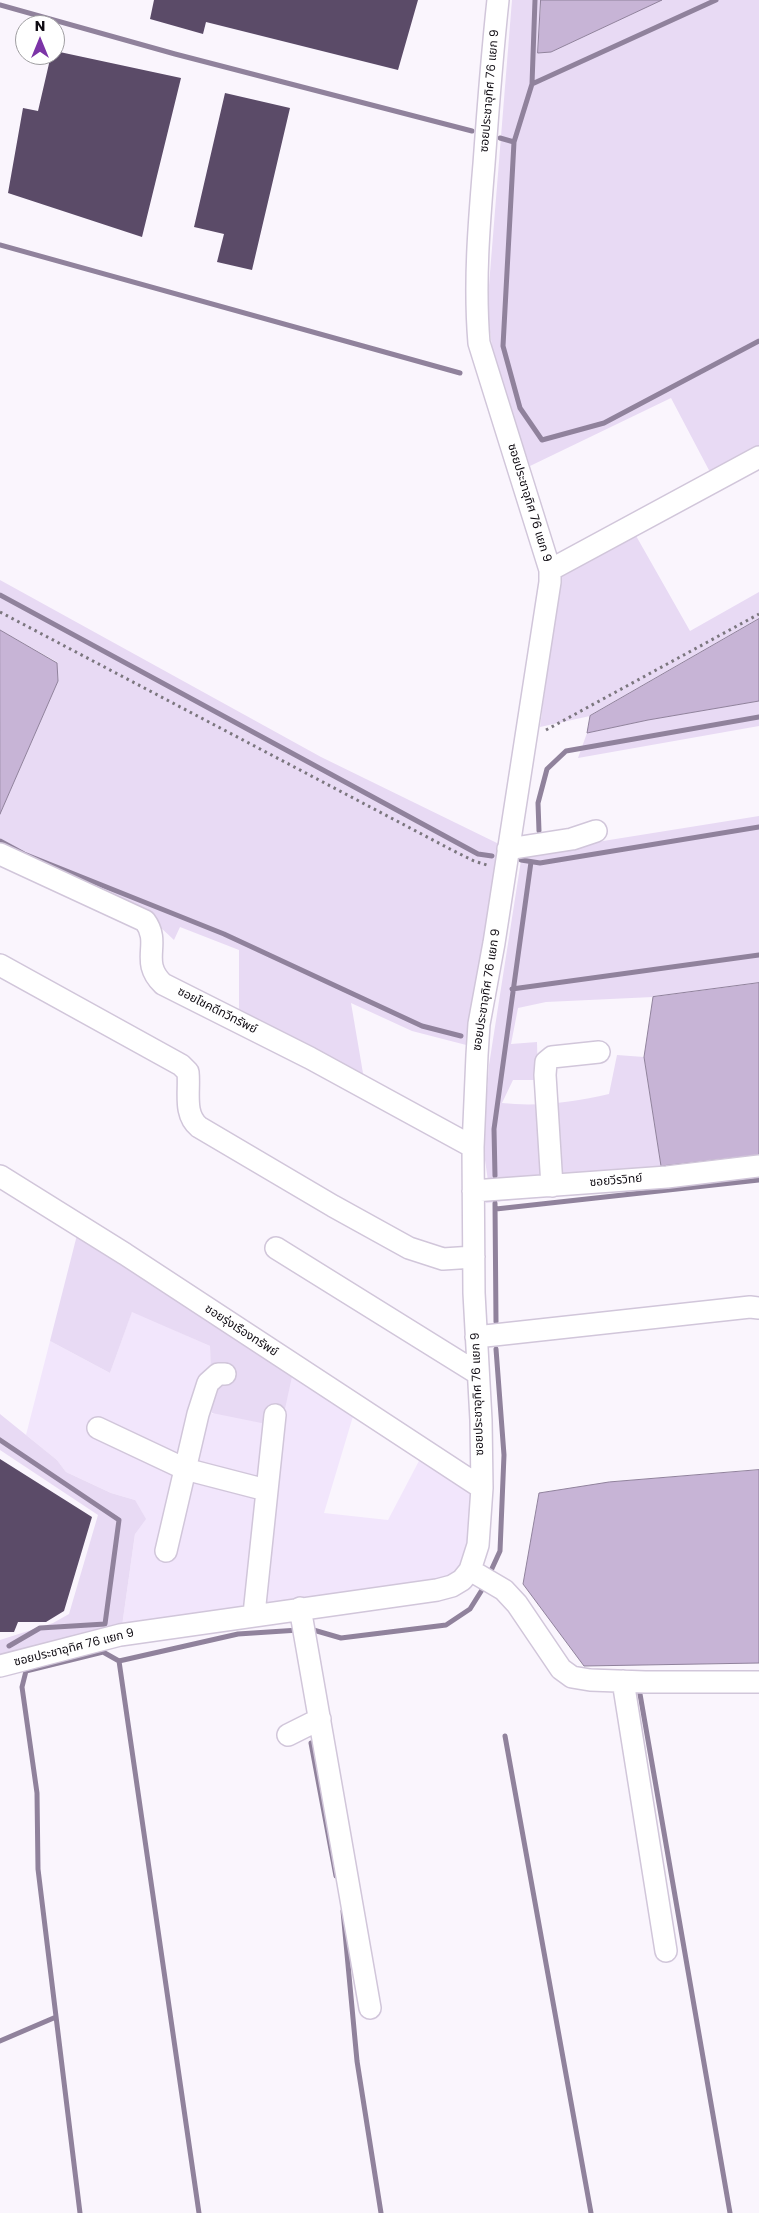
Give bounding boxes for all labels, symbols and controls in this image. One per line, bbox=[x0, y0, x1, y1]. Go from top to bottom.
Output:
north arrow bbox=[15, 15, 65, 65]
text: N bbox=[35, 16, 45, 36]
street label: ซอยประชาอุทิศ 76 แยก 9 bbox=[477, 29, 503, 153]
street label: ซอยประชาอุทิศ 76 แยก 9 bbox=[504, 442, 554, 564]
street label: ซอยประชาอุทิศ 76 แยก 9 bbox=[470, 928, 504, 1052]
street label: ซอยโชคดีทวีทรัพย์ bbox=[175, 985, 259, 1037]
street label: ซอยวีรวิทย์ bbox=[589, 1172, 643, 1190]
street label: ซอยรุ่งเรืองทรัพย์ bbox=[202, 1302, 280, 1360]
street label: ซอยประชาอุทิศ 76 แยก 9 bbox=[469, 1332, 487, 1456]
street label: ซอยประชาอุทิศ 76 แยก 9 bbox=[12, 1626, 136, 1670]

